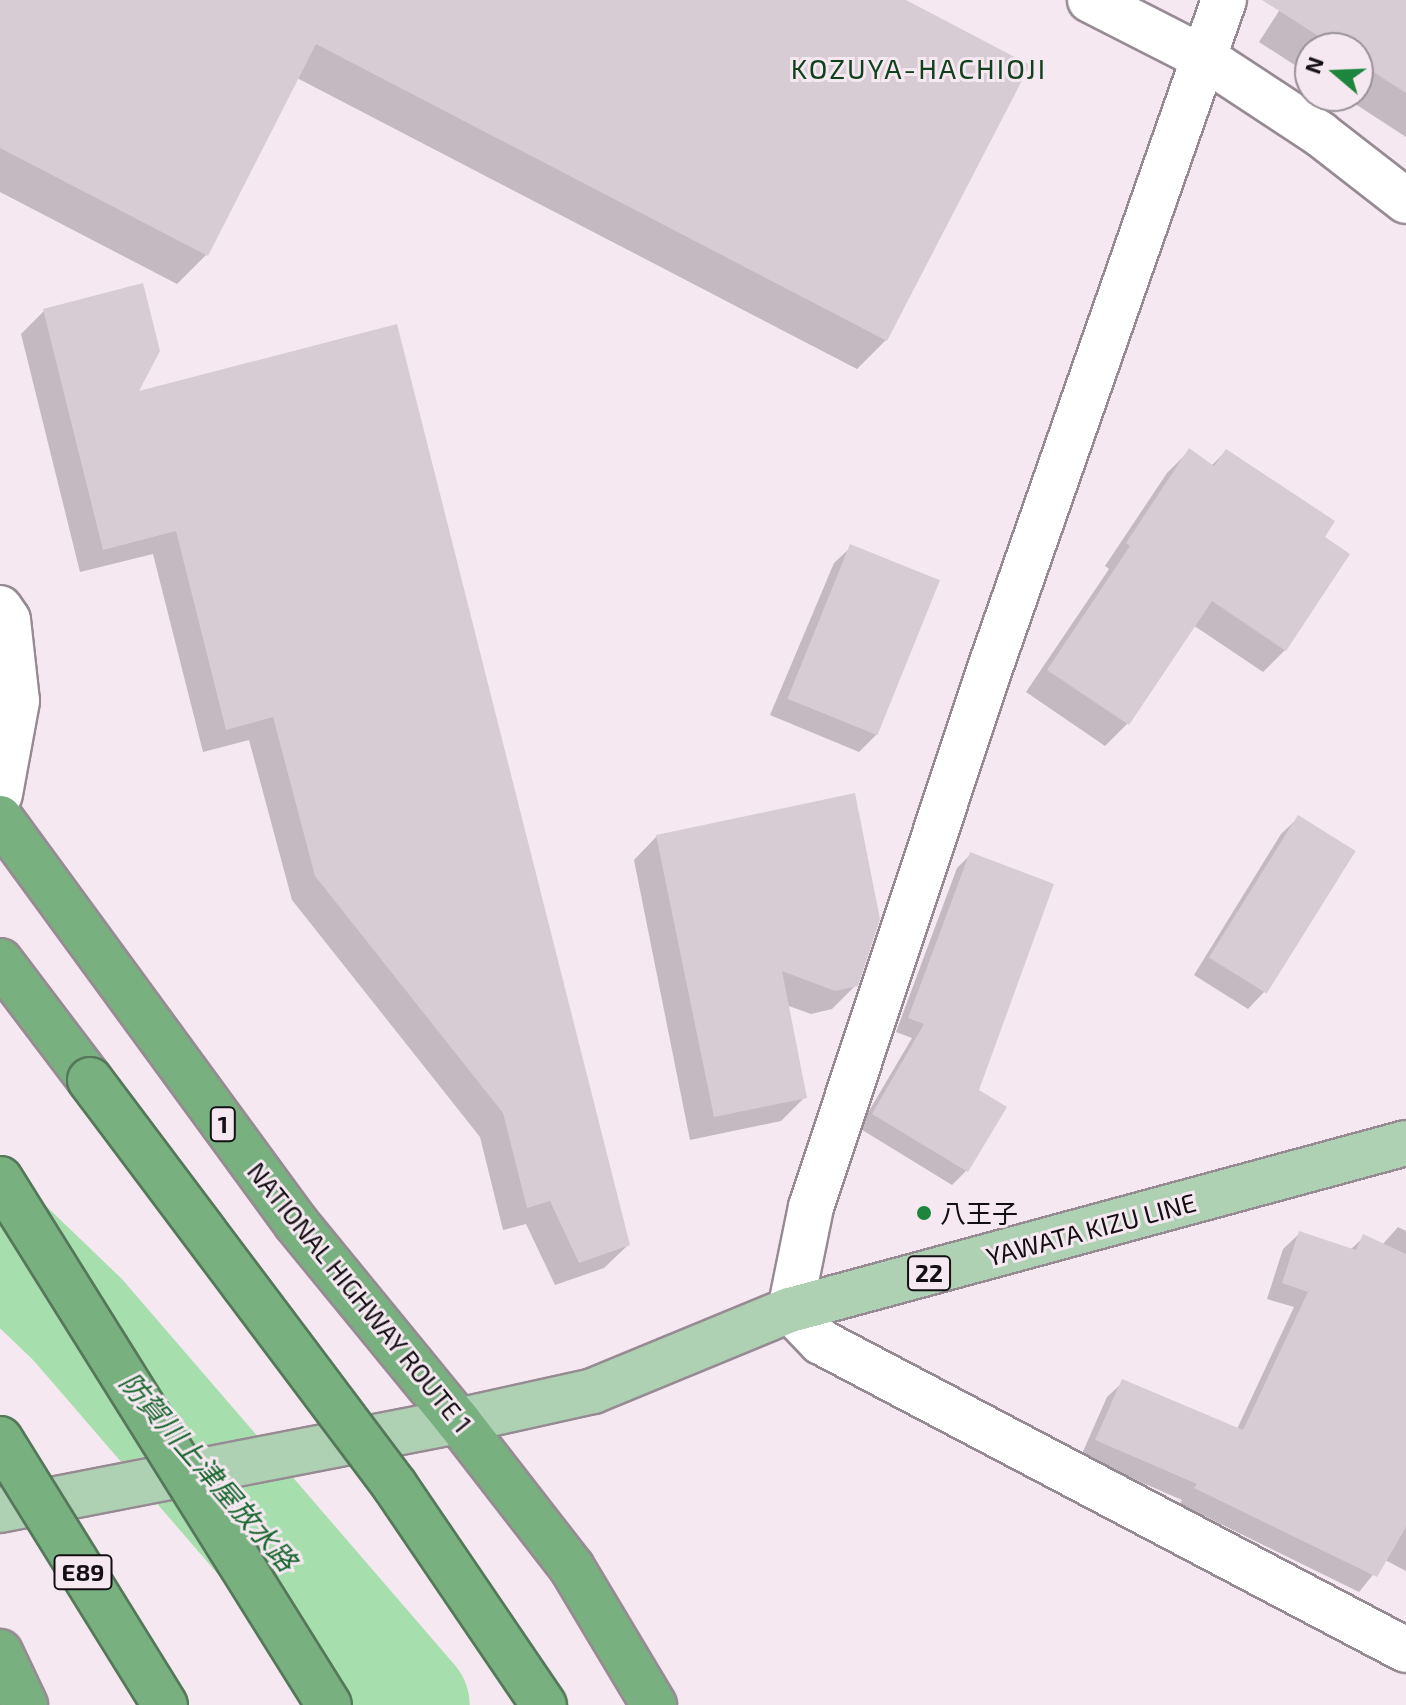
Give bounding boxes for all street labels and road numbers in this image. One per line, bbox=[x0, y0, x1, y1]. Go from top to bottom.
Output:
road number: 1 bbox=[209, 1104, 237, 1144]
street label: NATIONAL HIGHWAY ROUTE 1 bbox=[241, 1155, 479, 1439]
street label: YAWATA KIZU LINE bbox=[982, 1186, 1200, 1272]
road number: 22 bbox=[907, 1253, 951, 1293]
road number: E89 bbox=[53, 1552, 113, 1592]

